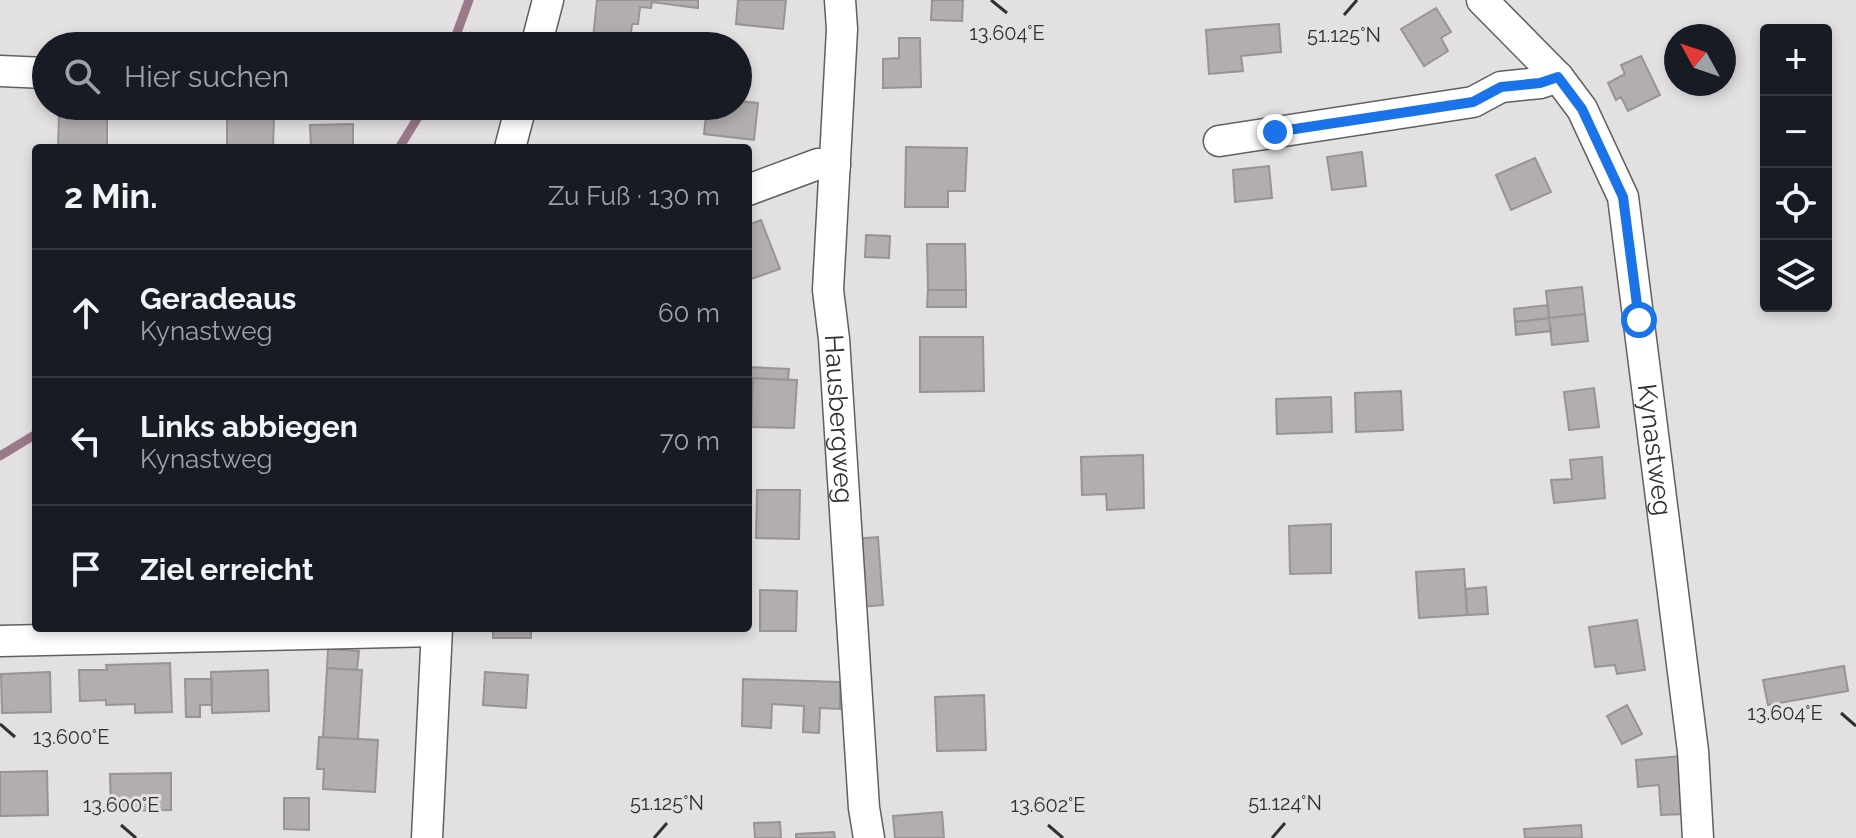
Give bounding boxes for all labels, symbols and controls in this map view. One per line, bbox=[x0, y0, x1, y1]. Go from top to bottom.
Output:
text: 13.604°E bbox=[969, 21, 1045, 45]
text: 51.125°N bbox=[1307, 23, 1381, 47]
north arrow bbox=[1664, 24, 1736, 96]
map controls bbox=[1760, 24, 1832, 312]
button: + bbox=[1760, 24, 1832, 96]
search box bbox=[32, 32, 752, 120]
icon: search bbox=[60, 54, 104, 98]
text: Hier suchen bbox=[124, 59, 289, 94]
button: − bbox=[1760, 96, 1832, 168]
route end bbox=[1257, 114, 1293, 150]
button: locate bbox=[1760, 168, 1832, 240]
text: 2 Min. bbox=[64, 176, 158, 216]
text: Zu Fuß · 130 m bbox=[548, 181, 720, 211]
button: layers bbox=[1760, 240, 1832, 312]
text: Geradeaus bbox=[140, 281, 296, 316]
icon: ahead bbox=[64, 291, 108, 335]
text: 60 m bbox=[658, 298, 720, 328]
route start bbox=[1621, 302, 1657, 338]
text: Kynastweg bbox=[140, 316, 272, 346]
street label: Hausbergweg bbox=[819, 334, 859, 505]
street label: Kynastweg bbox=[1632, 382, 1678, 517]
text: Links abbiegen bbox=[140, 409, 358, 444]
icon: left bbox=[64, 419, 108, 463]
text: 70 m bbox=[660, 426, 720, 456]
text: Kynastweg bbox=[140, 444, 272, 474]
icon: arrive bbox=[64, 547, 108, 591]
text: Ziel erreicht bbox=[140, 552, 313, 587]
text: 13.604°E bbox=[1747, 701, 1823, 725]
text: 13.600°E bbox=[33, 725, 109, 749]
text: 51.125°N bbox=[630, 791, 704, 815]
text: 51.124°N bbox=[1248, 791, 1322, 815]
text: 13.600°E bbox=[83, 793, 159, 817]
text: 13.602°E bbox=[1011, 793, 1086, 817]

